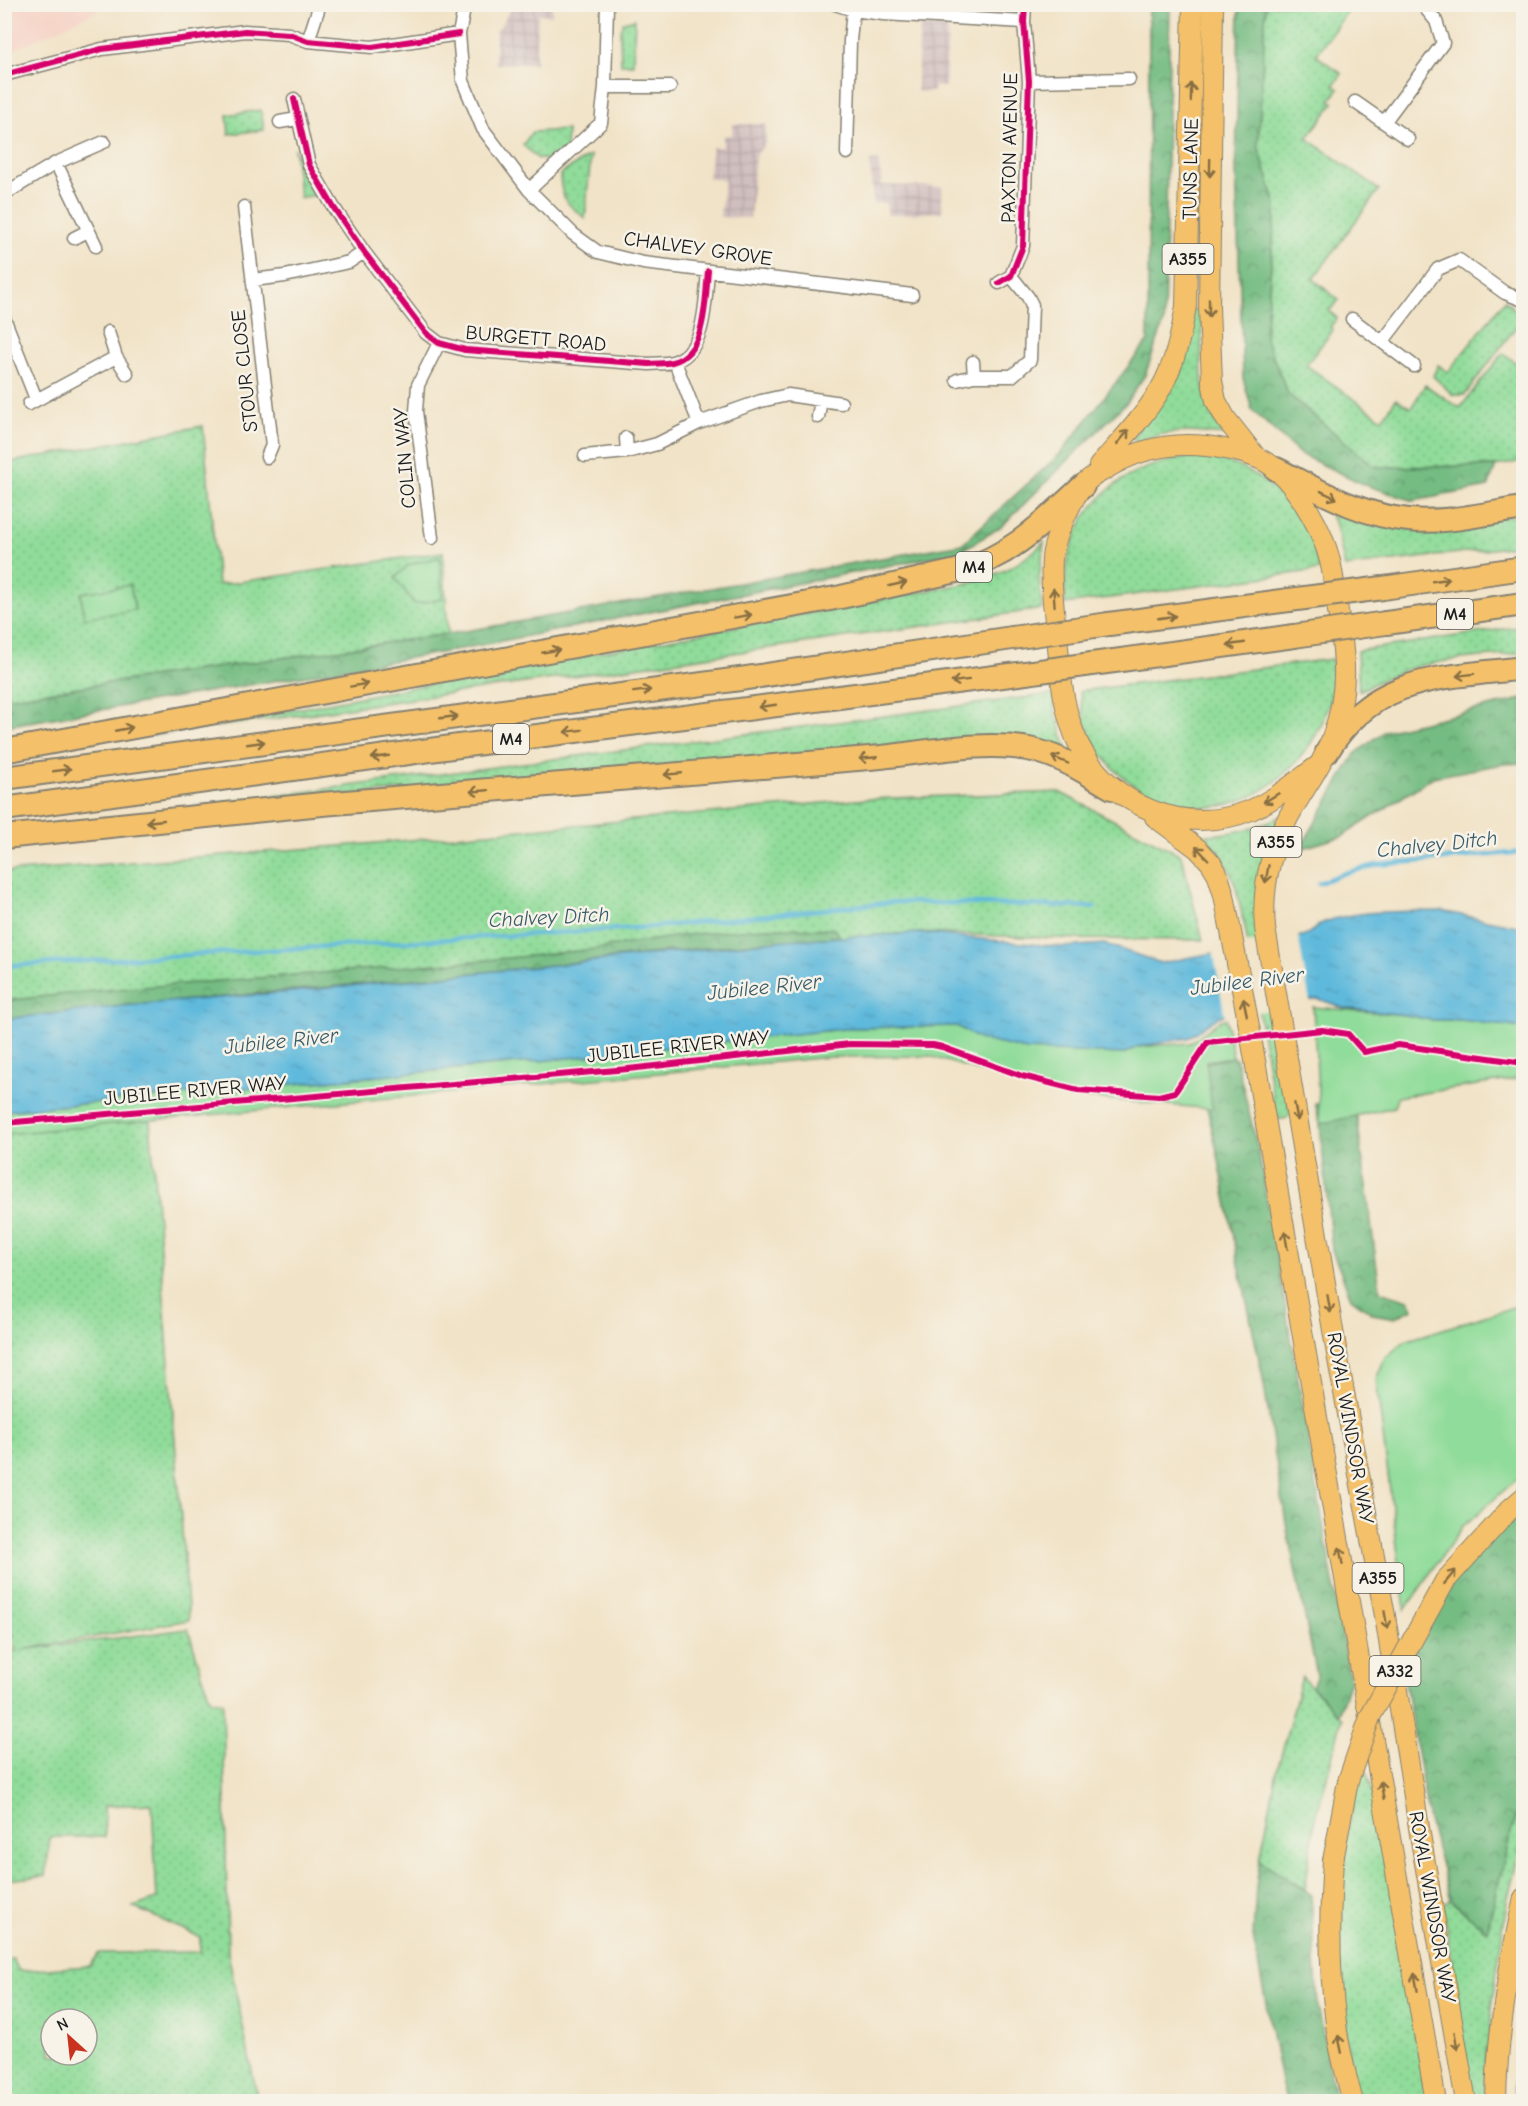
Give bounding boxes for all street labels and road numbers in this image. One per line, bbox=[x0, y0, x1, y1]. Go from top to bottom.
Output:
street label: PAXTON AVENUE bbox=[997, 73, 1022, 223]
street label: TUNS LANE bbox=[1178, 118, 1203, 220]
street label: CHALVEY GROVE bbox=[622, 227, 774, 270]
road number: A355 bbox=[1162, 244, 1214, 274]
street label: STOUR CLOSE bbox=[227, 308, 262, 433]
street label: BURGETT ROAD bbox=[464, 321, 607, 356]
street label: COLIN WAY bbox=[389, 406, 420, 509]
road number: M4 bbox=[956, 552, 992, 582]
road number: M4 bbox=[1437, 599, 1473, 629]
road number: M4 bbox=[493, 724, 529, 754]
road number: A355 bbox=[1250, 827, 1302, 857]
street label: JUBILEE RIVER WAY bbox=[586, 1025, 771, 1068]
street label: JUBILEE RIVER WAY bbox=[103, 1071, 288, 1110]
street label: ROYAL WINDSOR WAY bbox=[1322, 1330, 1379, 1526]
road number: A355 bbox=[1352, 1563, 1404, 1593]
road number: A332 bbox=[1370, 1656, 1420, 1686]
street label: ROYAL WINDSOR WAY bbox=[1404, 1809, 1461, 2005]

